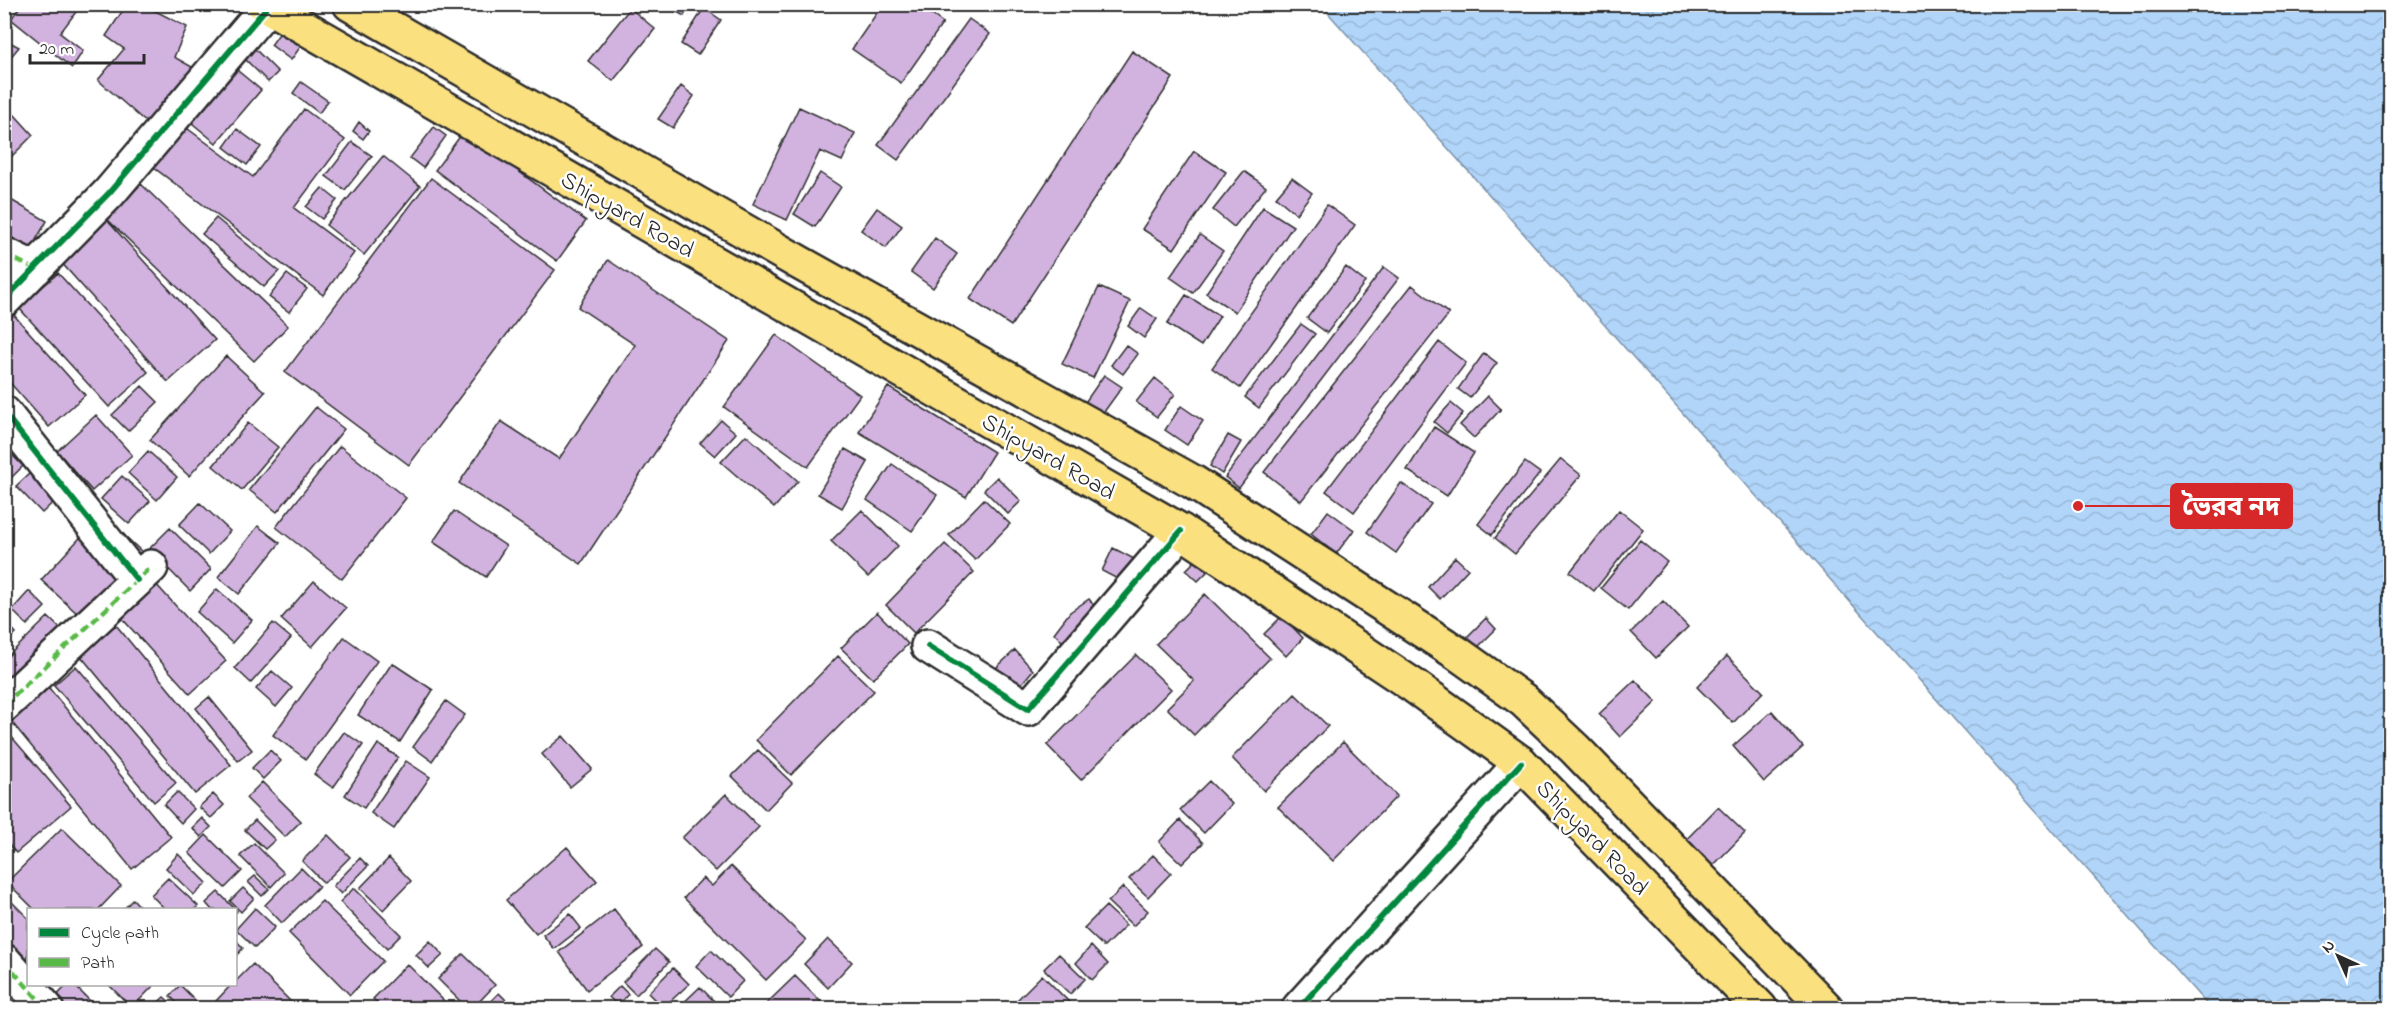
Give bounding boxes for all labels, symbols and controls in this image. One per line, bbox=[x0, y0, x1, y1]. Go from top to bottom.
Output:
scale bar bbox=[30, 27, 144, 65]
text: 20 m bbox=[39, 37, 74, 63]
street label: Shipyard Road bbox=[553, 164, 701, 270]
street label: Shipyard Road bbox=[974, 406, 1122, 512]
callout: ভৈরব নদ bbox=[2171, 484, 2292, 528]
text: ভৈরব নদ bbox=[2181, 490, 2281, 528]
street label: Shipyard Road bbox=[1526, 773, 1656, 906]
legend bbox=[27, 908, 237, 986]
text: Cycle path bbox=[81, 921, 159, 947]
north arrow bbox=[2308, 926, 2368, 986]
text: N bbox=[2316, 934, 2341, 959]
text: Path bbox=[81, 951, 115, 977]

